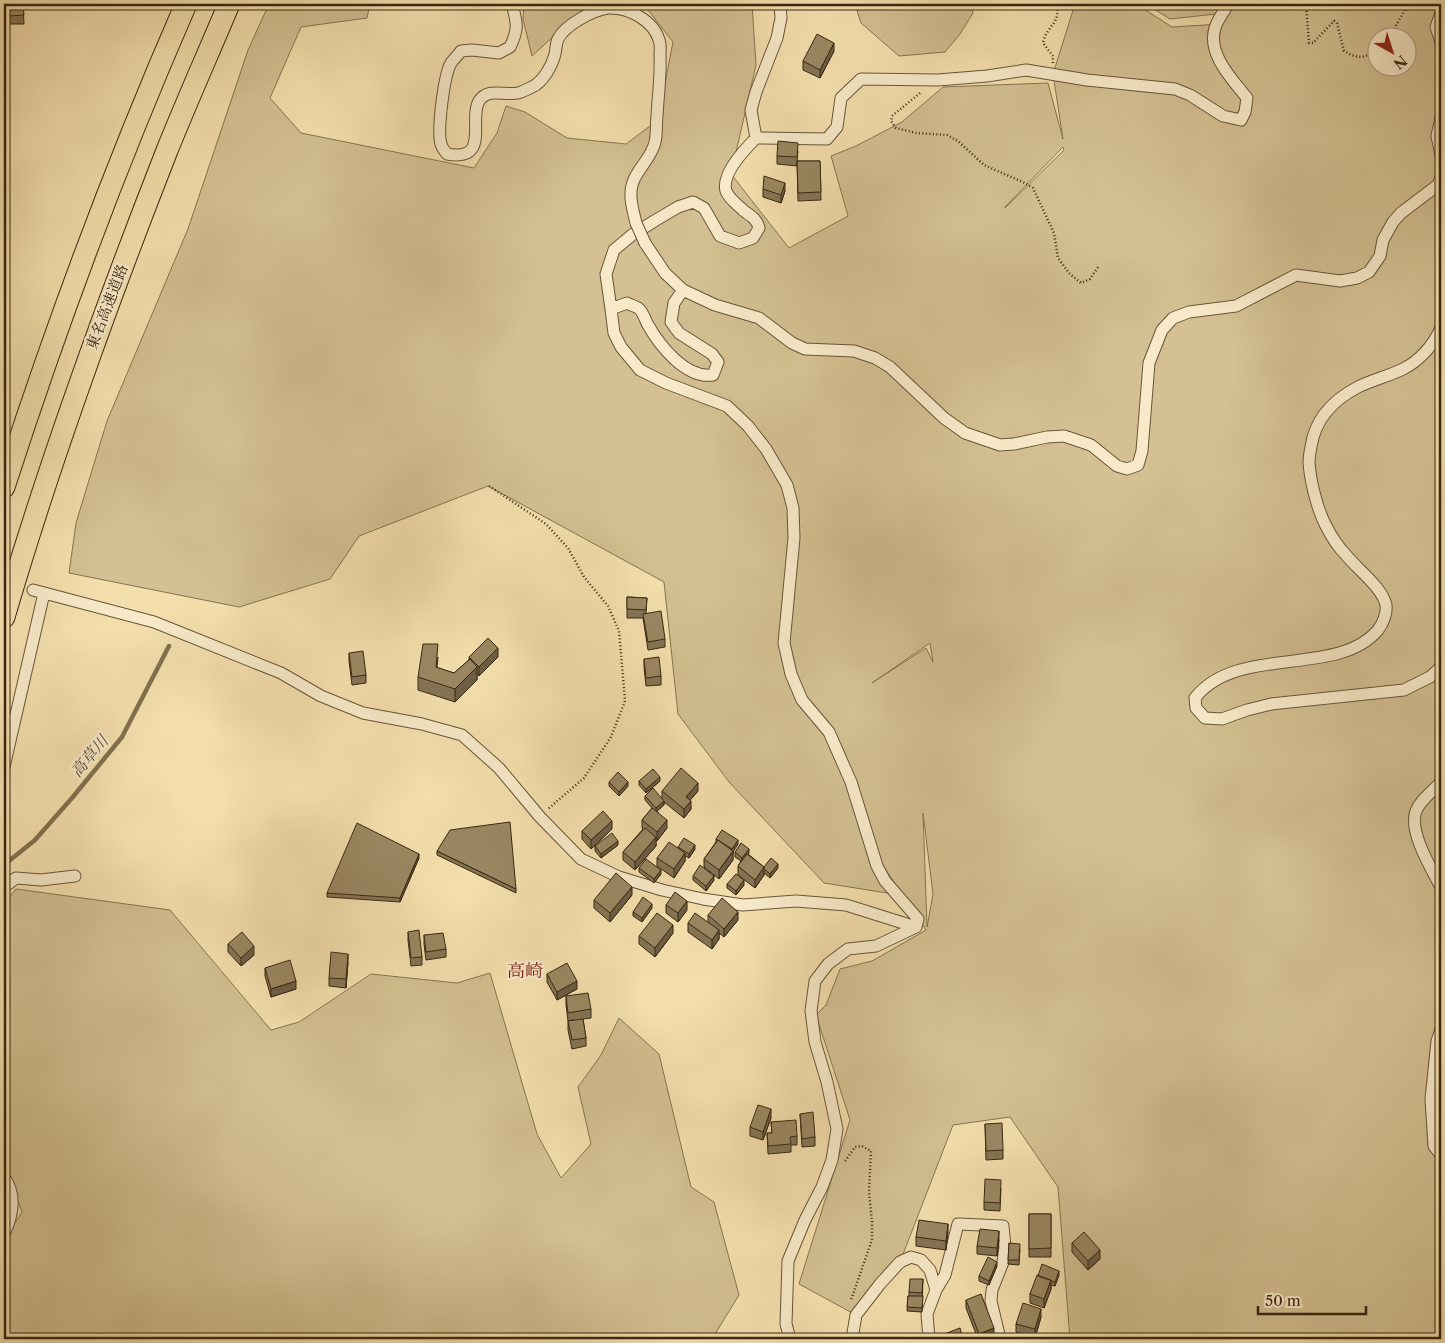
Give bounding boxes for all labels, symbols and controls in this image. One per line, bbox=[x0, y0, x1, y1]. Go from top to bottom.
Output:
north arrow bbox=[1368, 28, 1418, 78]
text: N bbox=[1390, 51, 1411, 73]
street label: 東名高速道路 bbox=[82, 261, 132, 352]
water label: 高草川 bbox=[66, 730, 113, 781]
district label: 高崎 bbox=[507, 960, 543, 982]
scale bar bbox=[1258, 1283, 1365, 1315]
text: 50 m bbox=[1265, 1291, 1301, 1310]

